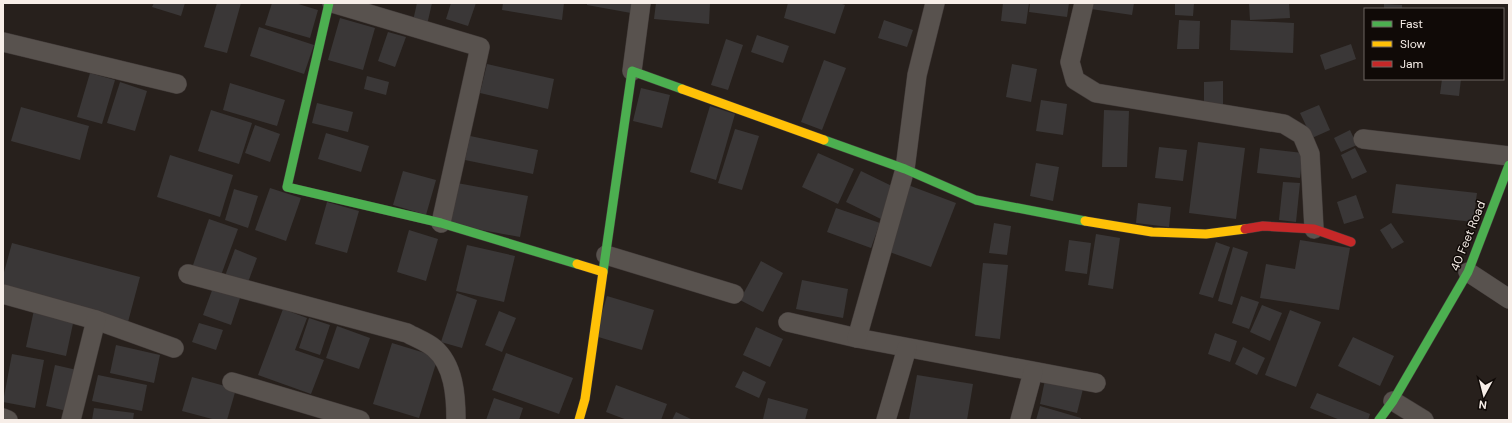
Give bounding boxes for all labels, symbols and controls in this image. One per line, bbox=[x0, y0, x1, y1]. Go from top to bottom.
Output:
legend bbox=[1364, 8, 1504, 80]
text: Fast bbox=[1400, 16, 1423, 32]
text: Slow bbox=[1400, 36, 1426, 52]
text: Jam bbox=[1400, 56, 1423, 72]
street label: 40 Feet Road bbox=[1447, 199, 1489, 273]
north arrow bbox=[1464, 375, 1504, 415]
text: N bbox=[1478, 397, 1488, 412]

